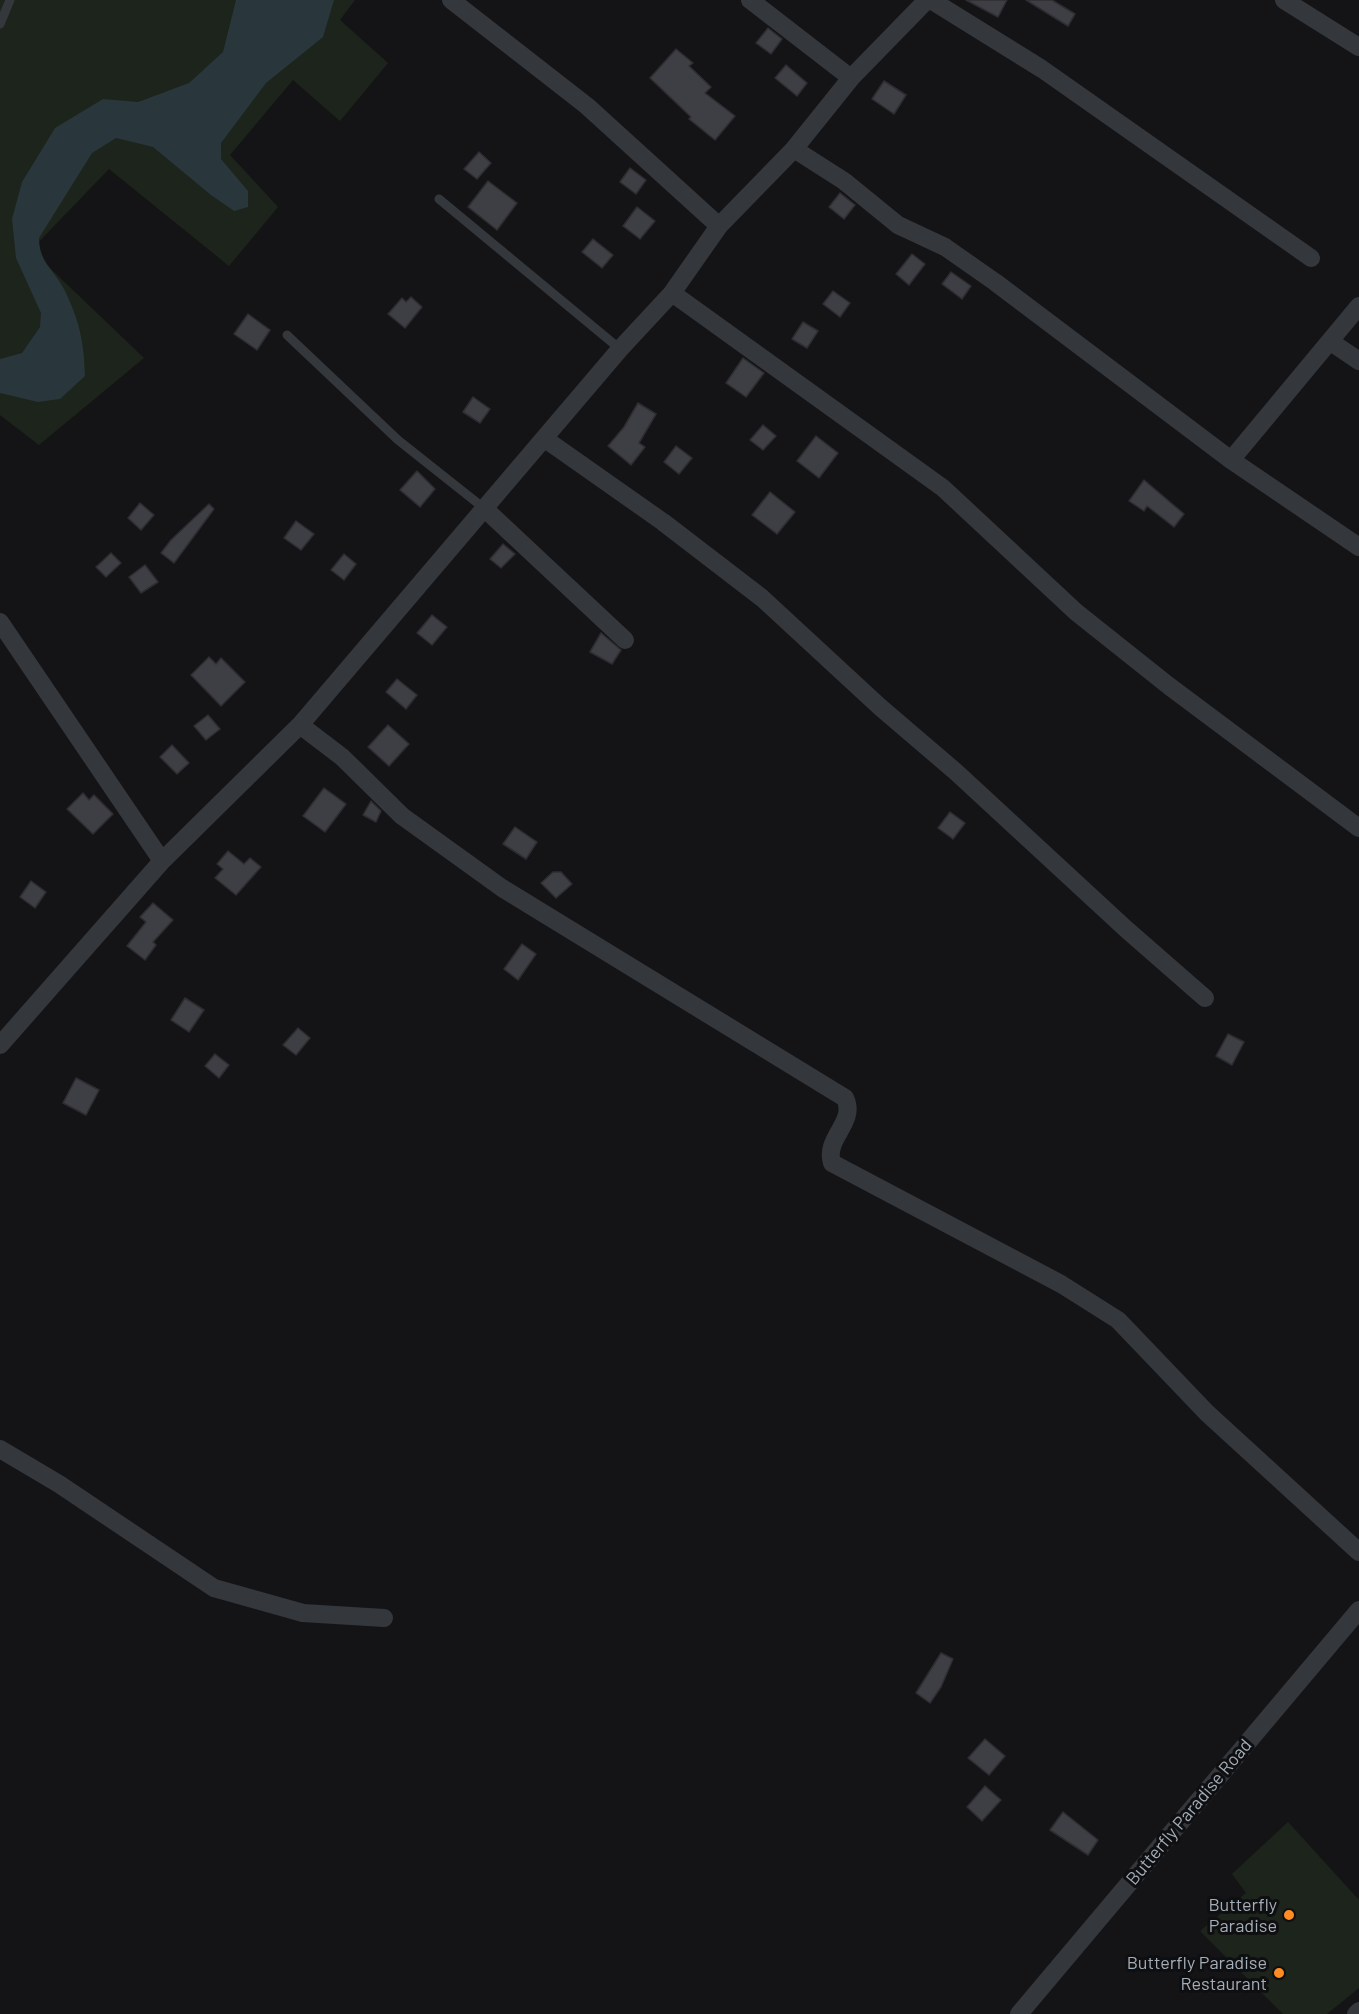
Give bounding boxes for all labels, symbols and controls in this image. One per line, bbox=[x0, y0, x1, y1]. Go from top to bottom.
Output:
street label: Butterfly Paradise Road bbox=[1122, 1735, 1256, 1889]
place label: Butterfly Paradise bbox=[1208, 1894, 1277, 1936]
marker: Butterfly Paradise bbox=[1282, 1908, 1296, 1922]
place label: Butterfly Paradise Restaurant bbox=[1127, 1952, 1267, 1994]
marker: Butterfly Paradise Restaurant bbox=[1272, 1966, 1286, 1980]

